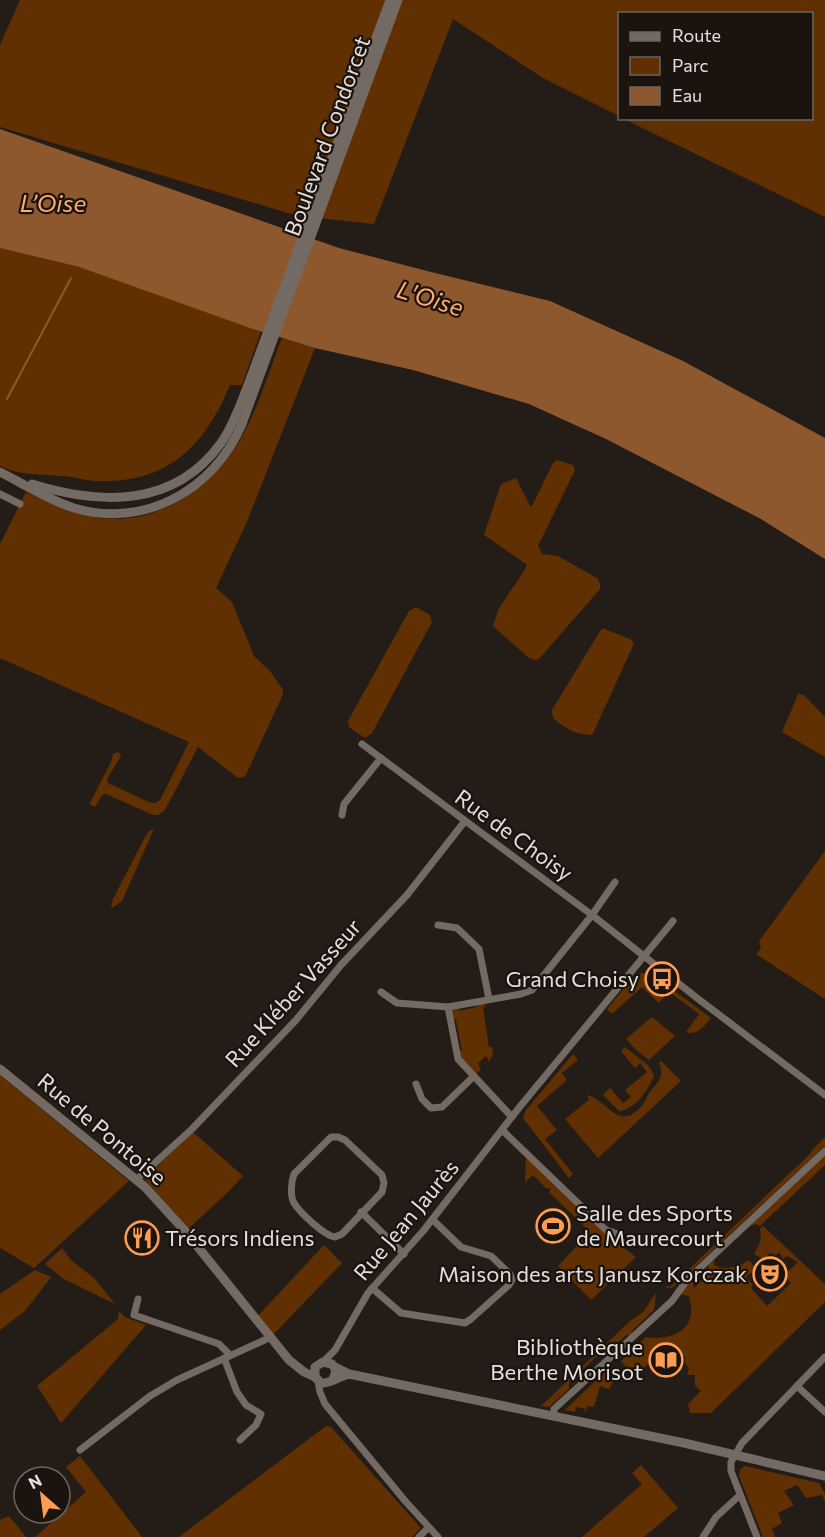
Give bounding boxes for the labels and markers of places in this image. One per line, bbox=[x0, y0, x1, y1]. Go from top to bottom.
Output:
bus stop icon: Grand Choisy bbox=[644, 961, 680, 997]
place label: Grand Choisy bbox=[506, 965, 639, 992]
place label: Salle des Sports de Maurecourt bbox=[576, 1199, 733, 1251]
sports icon: Salle des Sports de Maurecourt bbox=[535, 1208, 571, 1244]
restaurant icon: Trésors Indiens bbox=[124, 1220, 160, 1256]
place label: Trésors Indiens bbox=[165, 1224, 314, 1251]
theatre icon: Maison des arts Janusz Korczak bbox=[752, 1256, 788, 1292]
place label: Maison des arts Janusz Korczak bbox=[438, 1260, 747, 1287]
place label: Bibliothèque Berthe Morisot bbox=[490, 1333, 643, 1385]
library icon: Bibliothèque Berthe Morisot bbox=[648, 1342, 684, 1378]

